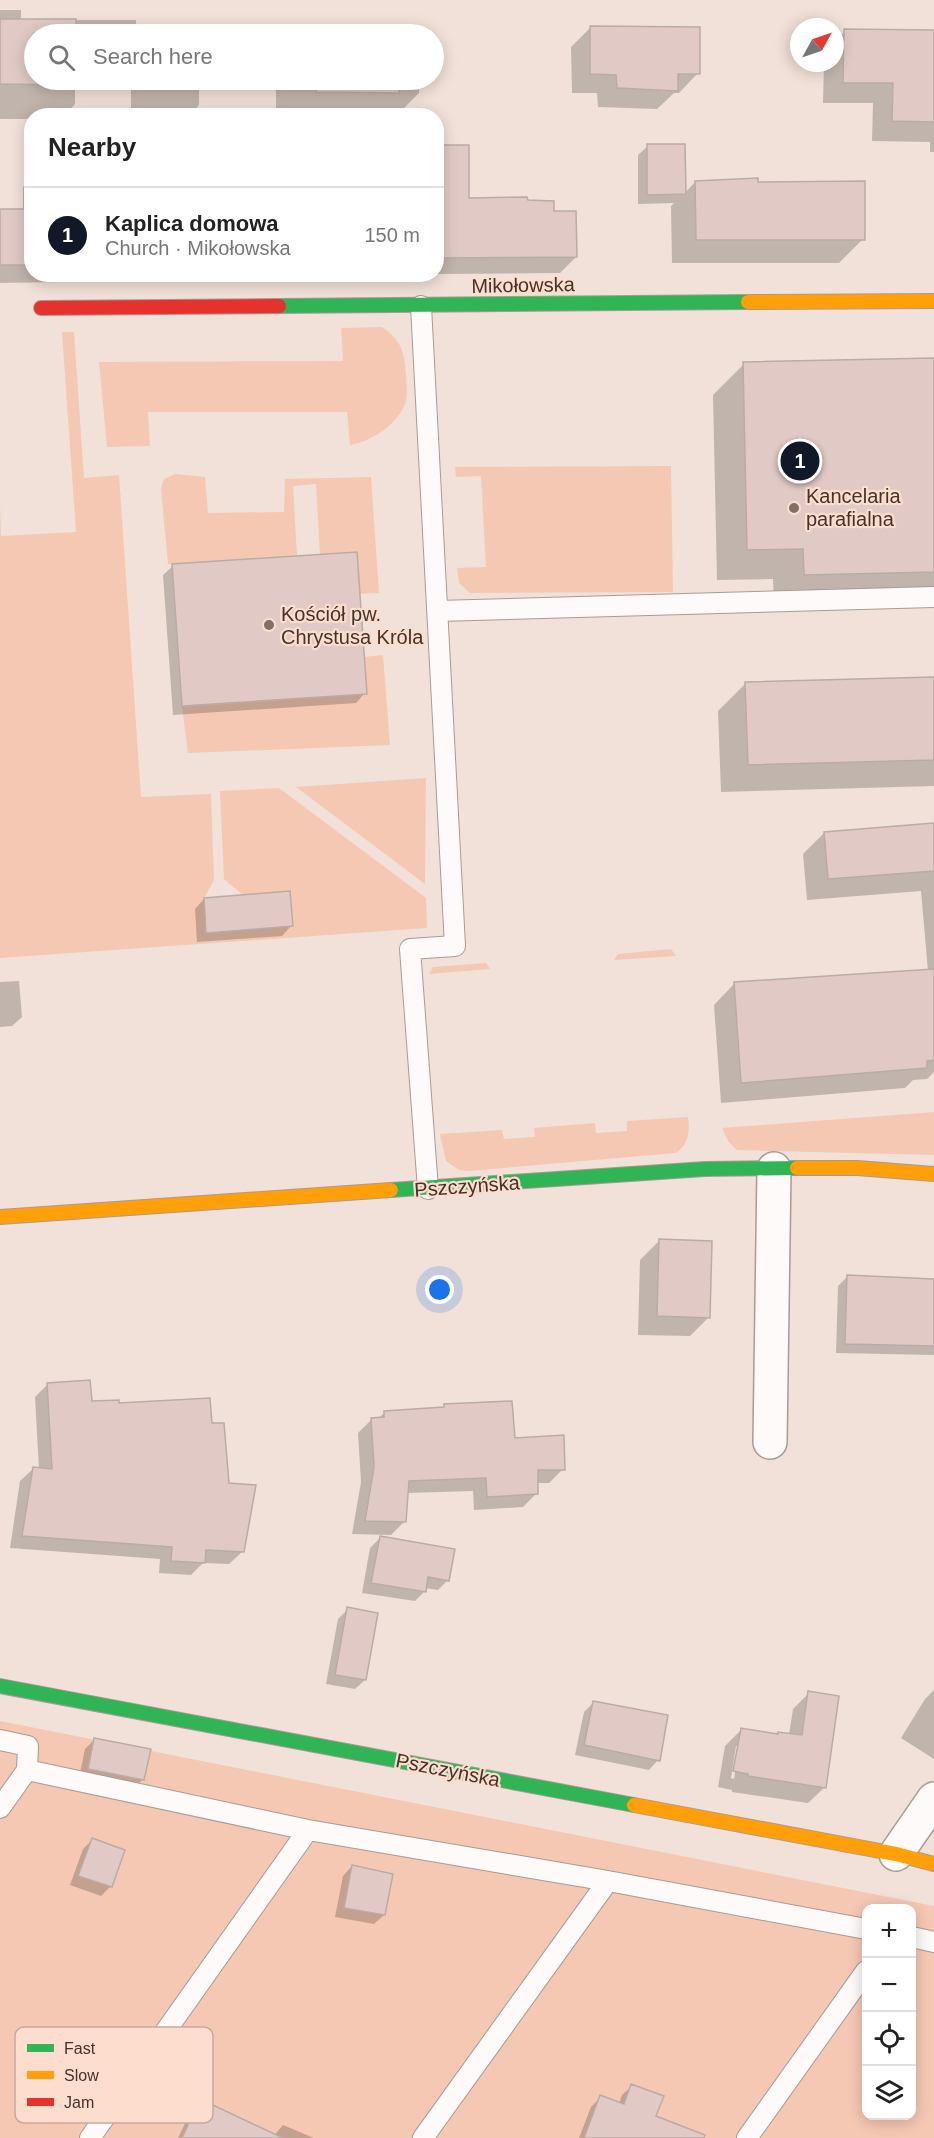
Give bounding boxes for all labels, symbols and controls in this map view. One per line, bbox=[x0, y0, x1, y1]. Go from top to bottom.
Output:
north arrow bbox=[790, 18, 844, 72]
search box bbox=[24, 24, 444, 90]
icon: search bbox=[45, 41, 78, 74]
text: Search here bbox=[93, 44, 213, 69]
text: Nearby bbox=[48, 132, 136, 162]
text: Kaplica domowa bbox=[105, 211, 279, 236]
text: 1 bbox=[62, 224, 73, 246]
text: 150 m bbox=[364, 224, 420, 246]
text: Church · Mikołowska bbox=[105, 237, 291, 259]
street label: Mikołowska bbox=[471, 273, 576, 297]
pin: 1 bbox=[780, 438, 820, 484]
place label: Kancelaria parafialna bbox=[806, 485, 901, 530]
marker: Kancelaria parafialna bbox=[787, 501, 801, 515]
place label: Kościół pw. Chrystusa Króla bbox=[281, 603, 424, 648]
marker: Kościół pw. Chrystusa Króla bbox=[262, 618, 276, 632]
street label: Pszczyńska bbox=[414, 1171, 521, 1201]
your location bbox=[425, 1275, 454, 1304]
street label: Pszczyńska bbox=[394, 1749, 503, 1791]
map controls bbox=[862, 1904, 916, 2120]
button: + bbox=[862, 1904, 916, 1958]
button: − bbox=[862, 1958, 916, 2012]
button: locate bbox=[862, 2012, 916, 2066]
legend bbox=[15, 2027, 213, 2123]
text: Fast bbox=[64, 2040, 96, 2057]
button: layers bbox=[862, 2066, 916, 2120]
text: Slow bbox=[64, 2067, 99, 2084]
text: Jam bbox=[64, 2094, 94, 2111]

